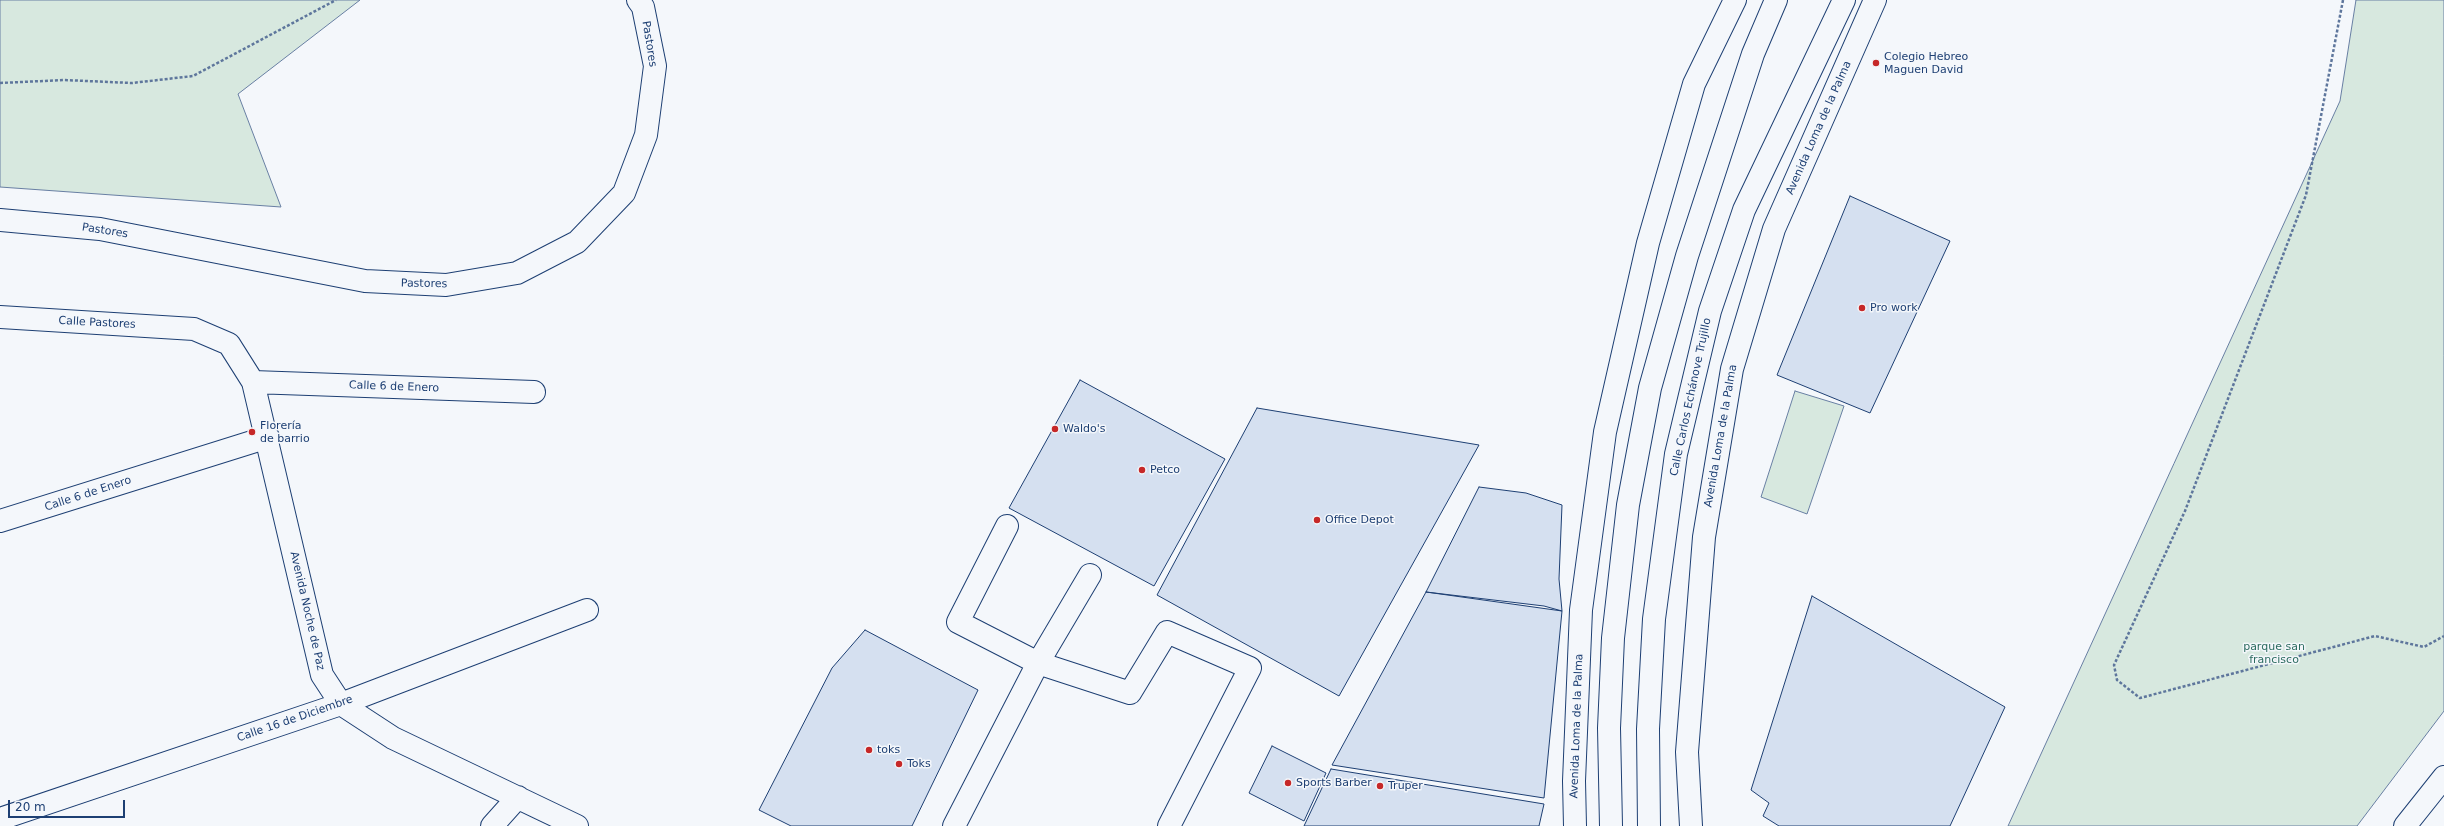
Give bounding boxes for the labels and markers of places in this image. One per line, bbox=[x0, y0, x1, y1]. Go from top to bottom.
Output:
place label: Colegio Hebreo Maguen David bbox=[1884, 50, 1968, 76]
marker: Colegio Hebreo Maguen David bbox=[1871, 58, 1881, 68]
place label: Pro work bbox=[1870, 301, 1918, 315]
marker: Pro work bbox=[1857, 303, 1867, 313]
place label: Florería de barrio bbox=[260, 419, 310, 445]
place label: Waldo's bbox=[1063, 422, 1105, 436]
marker: Waldo's bbox=[1050, 424, 1060, 434]
marker: Florería de barrio bbox=[247, 427, 257, 437]
place label: Petco bbox=[1150, 463, 1180, 477]
marker: Petco bbox=[1137, 465, 1147, 475]
place label: Office Depot bbox=[1325, 513, 1394, 527]
marker: Office Depot bbox=[1312, 515, 1322, 525]
place label: toks bbox=[877, 743, 900, 757]
marker: toks bbox=[864, 745, 874, 755]
place label: Toks bbox=[907, 757, 931, 771]
marker: Toks bbox=[894, 759, 904, 769]
place label: Sports Barber bbox=[1296, 776, 1372, 790]
marker: Sports Barber bbox=[1283, 778, 1293, 788]
place label: Truper bbox=[1388, 779, 1423, 793]
marker: Truper bbox=[1375, 781, 1385, 791]

